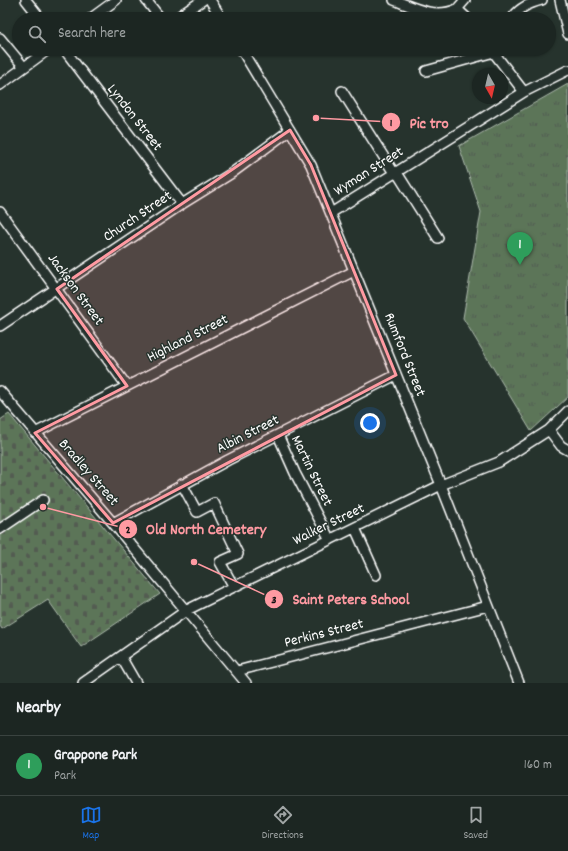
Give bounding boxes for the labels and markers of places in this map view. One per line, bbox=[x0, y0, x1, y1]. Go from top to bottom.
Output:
callout: Pic tro bbox=[381, 108, 457, 136]
pin: 1 bbox=[507, 232, 533, 265]
callout: Old North Cemetery bbox=[118, 515, 275, 543]
callout: Saint Peters School bbox=[264, 585, 417, 613]

